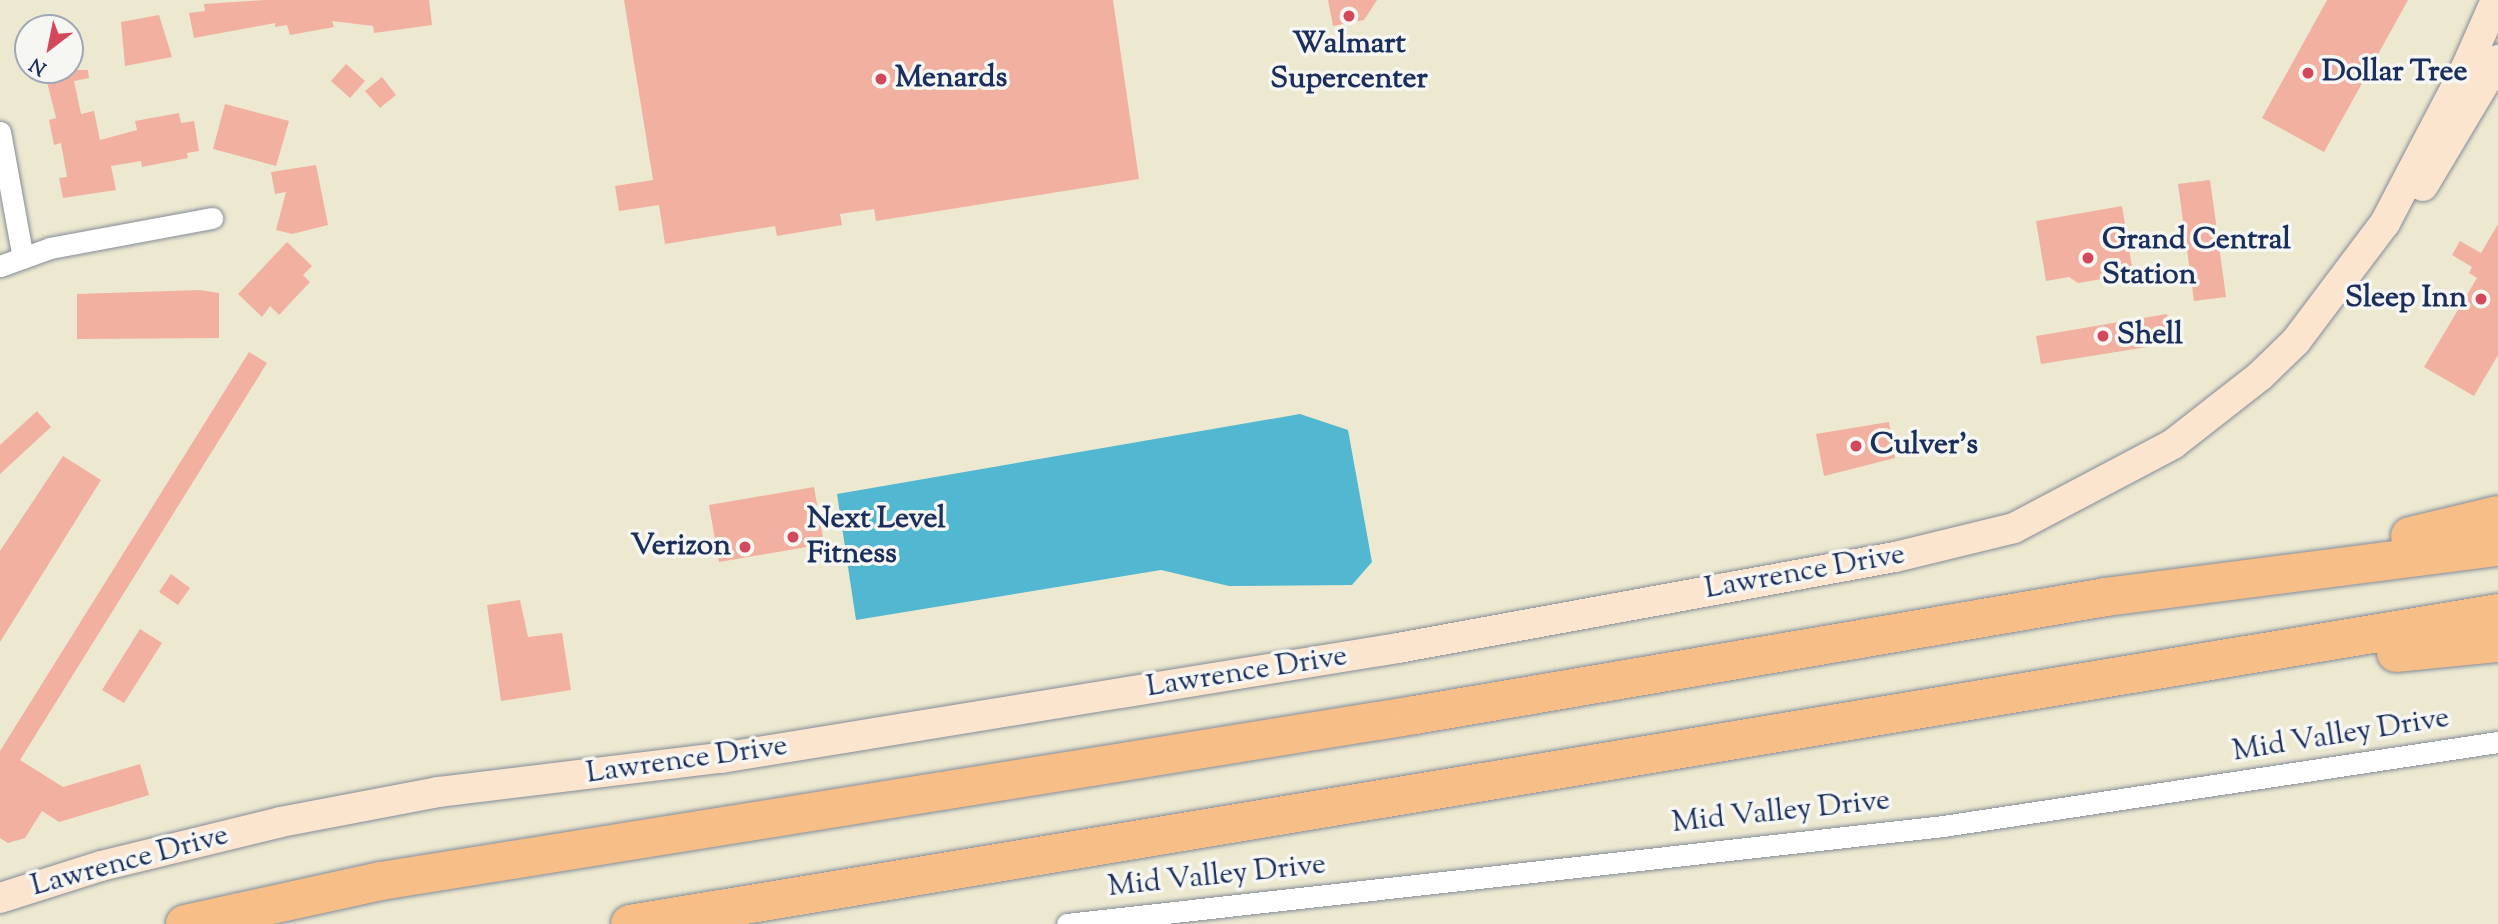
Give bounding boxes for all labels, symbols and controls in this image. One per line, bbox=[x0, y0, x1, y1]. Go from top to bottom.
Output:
marker: Walmart Supercenter bbox=[1341, 8, 1357, 24]
north arrow bbox=[14, 14, 84, 84]
place label: Walmart Supercenter bbox=[1270, 27, 1428, 97]
text: N bbox=[25, 50, 52, 81]
place label: Dollar Tree bbox=[2322, 55, 2467, 91]
place label: Menards bbox=[895, 61, 1007, 97]
marker: Dollar Tree bbox=[2300, 65, 2316, 81]
marker: Menards bbox=[873, 71, 889, 87]
place label: Grand Central Station bbox=[2102, 223, 2291, 294]
marker: Grand Central Station bbox=[2080, 250, 2096, 266]
place label: Sleep Inn bbox=[2345, 281, 2467, 317]
marker: Sleep Inn bbox=[2473, 291, 2489, 307]
place label: Shell bbox=[2117, 318, 2183, 354]
marker: Shell bbox=[2095, 328, 2111, 344]
place label: Culver's bbox=[1870, 428, 1978, 464]
marker: Culver's bbox=[1848, 438, 1864, 454]
place label: Next Level Fitness bbox=[807, 502, 946, 572]
place label: Verizon bbox=[631, 529, 731, 565]
marker: Next Level Fitness bbox=[785, 529, 801, 545]
street label: Lawrence Drive bbox=[1702, 538, 1908, 608]
marker: Verizon bbox=[737, 539, 753, 555]
street label: Lawrence Drive bbox=[1144, 639, 1350, 707]
street label: Mid Valley Drive bbox=[2230, 701, 2452, 771]
street label: Lawrence Drive bbox=[584, 729, 790, 793]
street label: Mid Valley Drive bbox=[1670, 784, 1892, 842]
street label: Lawrence Drive bbox=[27, 818, 233, 906]
street label: Mid Valley Drive bbox=[1106, 848, 1328, 906]

